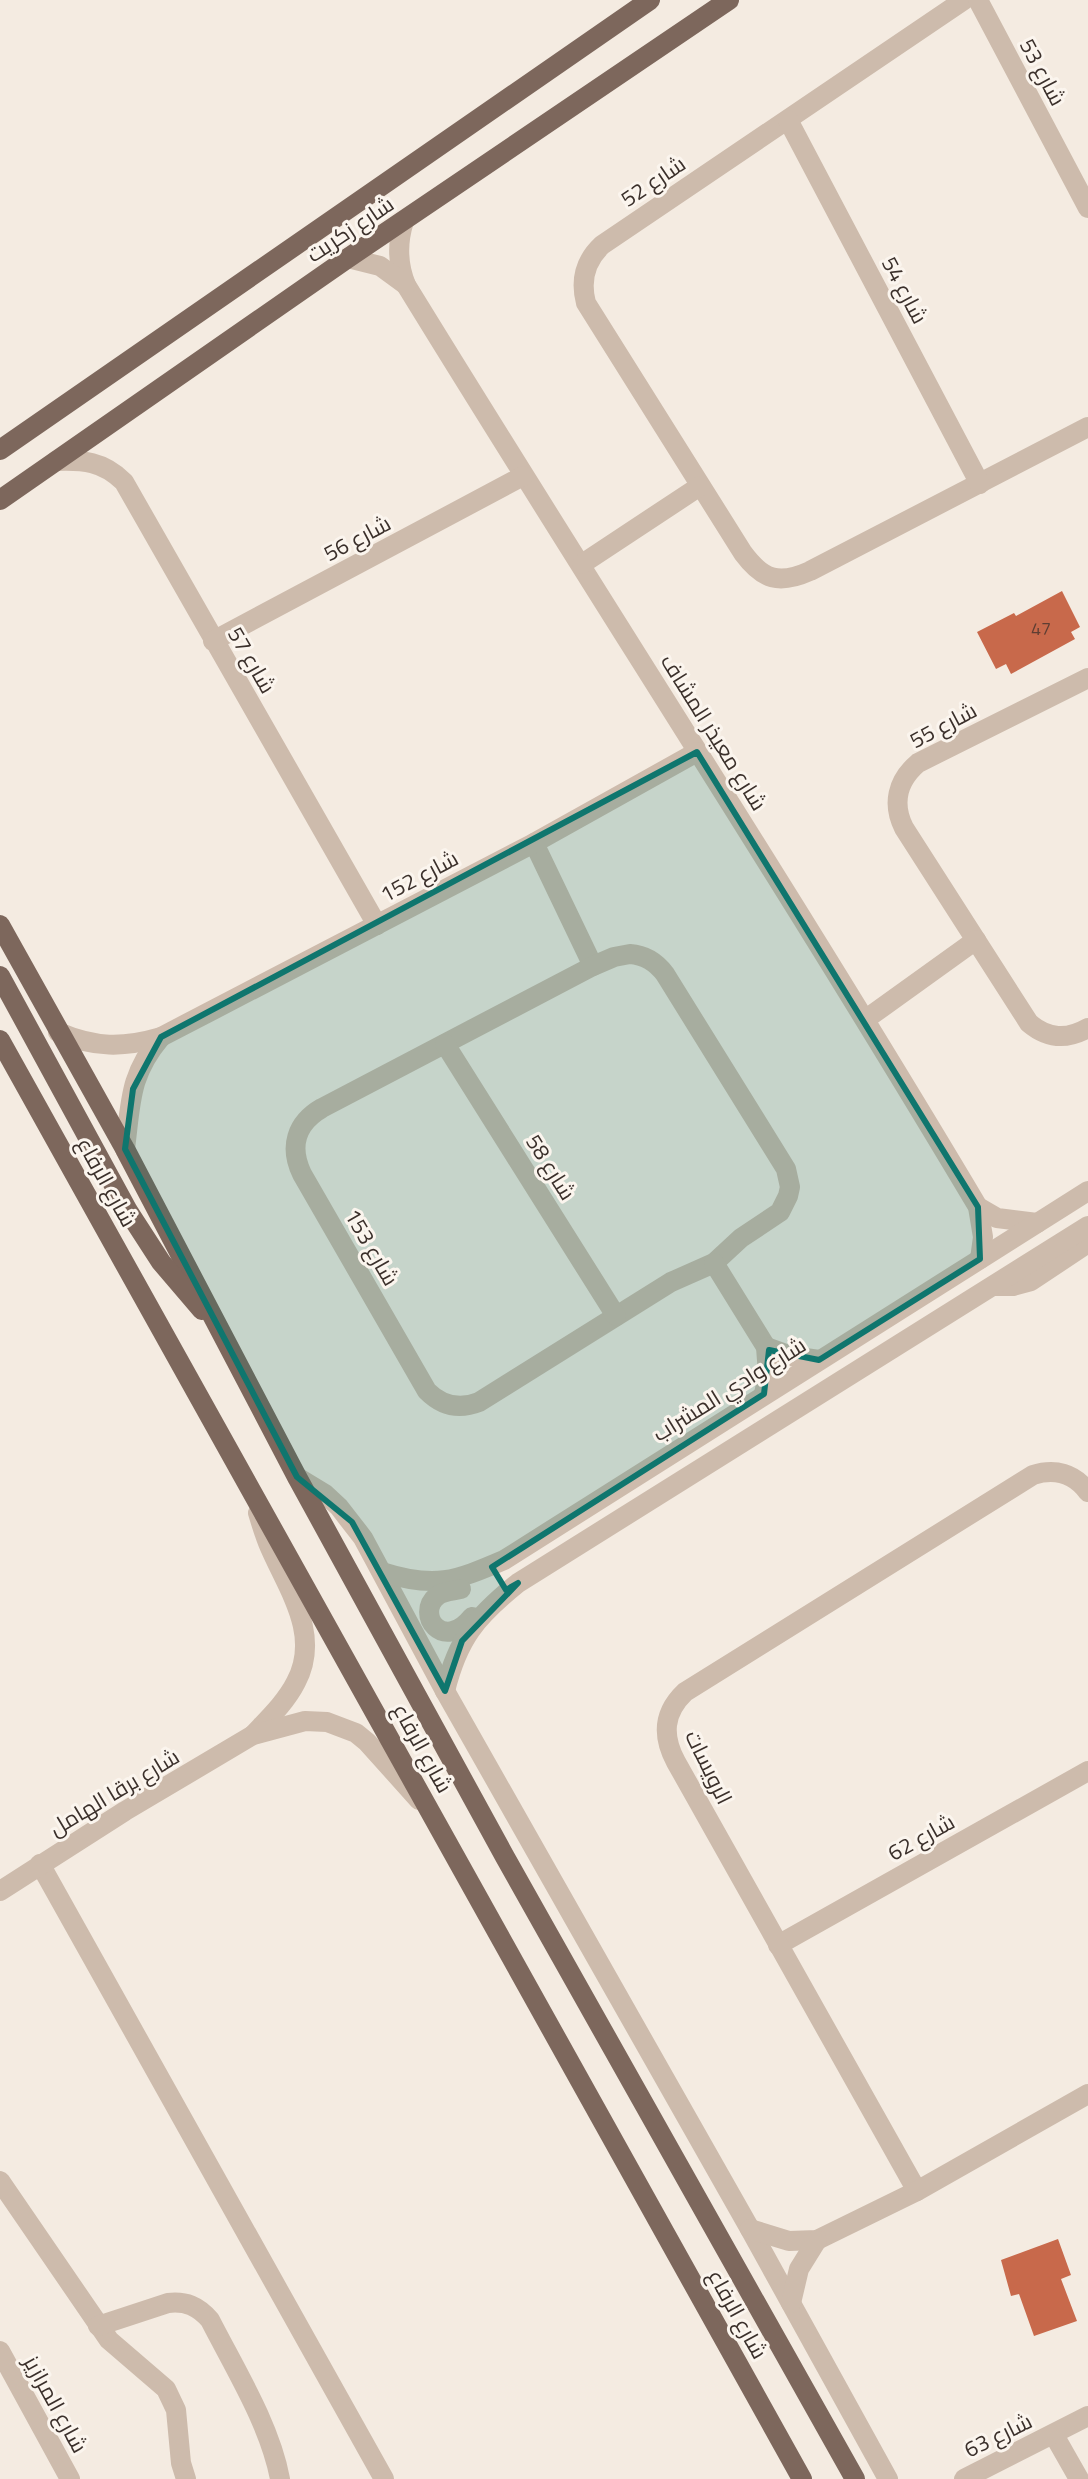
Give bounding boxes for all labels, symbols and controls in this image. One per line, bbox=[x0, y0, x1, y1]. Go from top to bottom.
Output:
street label: شارع 53 bbox=[1011, 32, 1075, 112]
street label: شارع 52 bbox=[614, 147, 692, 215]
street label: شارع زكريت bbox=[299, 187, 401, 271]
street label: شارع 54 bbox=[873, 250, 937, 330]
street label: شارع 56 bbox=[317, 506, 397, 570]
house number: 47 bbox=[1031, 615, 1051, 642]
street label: شارع 57 bbox=[219, 620, 285, 700]
street label: شارع معيذر المشاف bbox=[652, 647, 776, 817]
street label: شارع 55 bbox=[903, 693, 983, 757]
street label: شارع 152 bbox=[374, 841, 464, 911]
street label: شارع 58 bbox=[517, 1127, 585, 1207]
street label: شارع الرفاع bbox=[68, 1131, 146, 1233]
street label: شارع 153 bbox=[336, 1202, 408, 1292]
street label: شارع وادي المشراب bbox=[645, 1328, 813, 1450]
street label: شارع الرفاع bbox=[384, 1697, 462, 1799]
street label: الرويسات bbox=[676, 1724, 742, 1810]
street label: شارع برقا الهامل bbox=[42, 1740, 186, 1844]
street label: شارع 62 bbox=[881, 1805, 961, 1869]
street label: شارع الرفاع bbox=[699, 2263, 777, 2365]
street label: شارع المرازيز bbox=[14, 2347, 97, 2459]
street label: شارع 63 bbox=[958, 2404, 1038, 2466]

